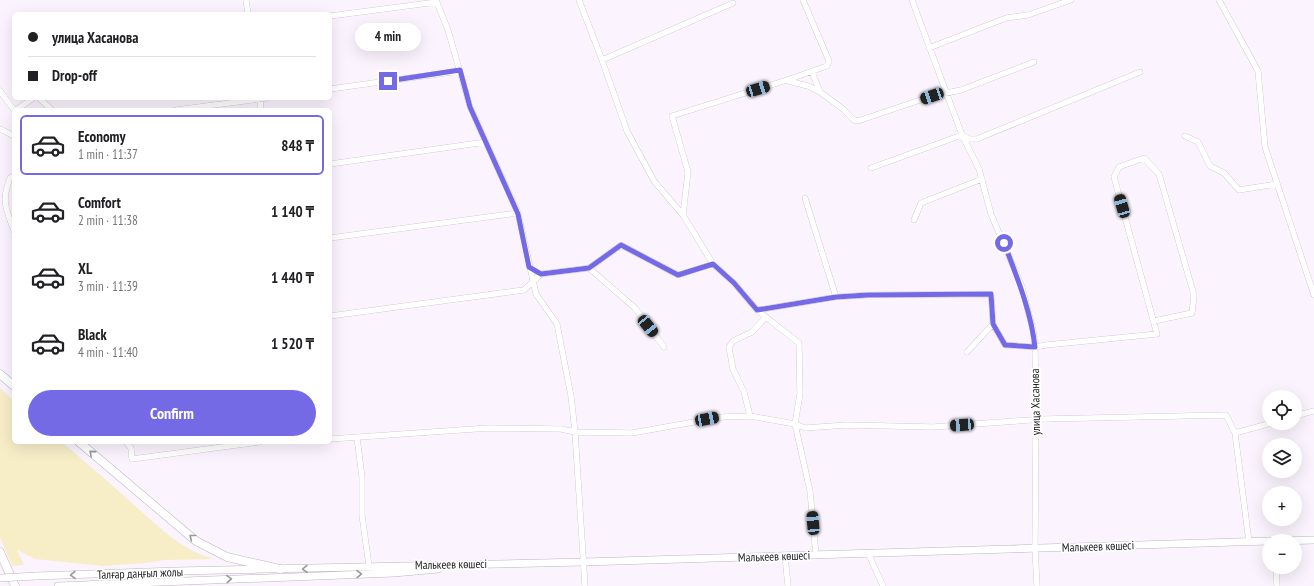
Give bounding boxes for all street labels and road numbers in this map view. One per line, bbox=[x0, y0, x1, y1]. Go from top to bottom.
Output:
street label: улица Хасанова bbox=[1027, 368, 1043, 436]
street label: Малькеев көшесі bbox=[1062, 537, 1134, 555]
street label: Малькеев көшесі bbox=[738, 547, 810, 565]
street label: Малькеев көшесі bbox=[415, 556, 487, 572]
street label: Талғар даңғыл жолы bbox=[97, 564, 183, 582]

